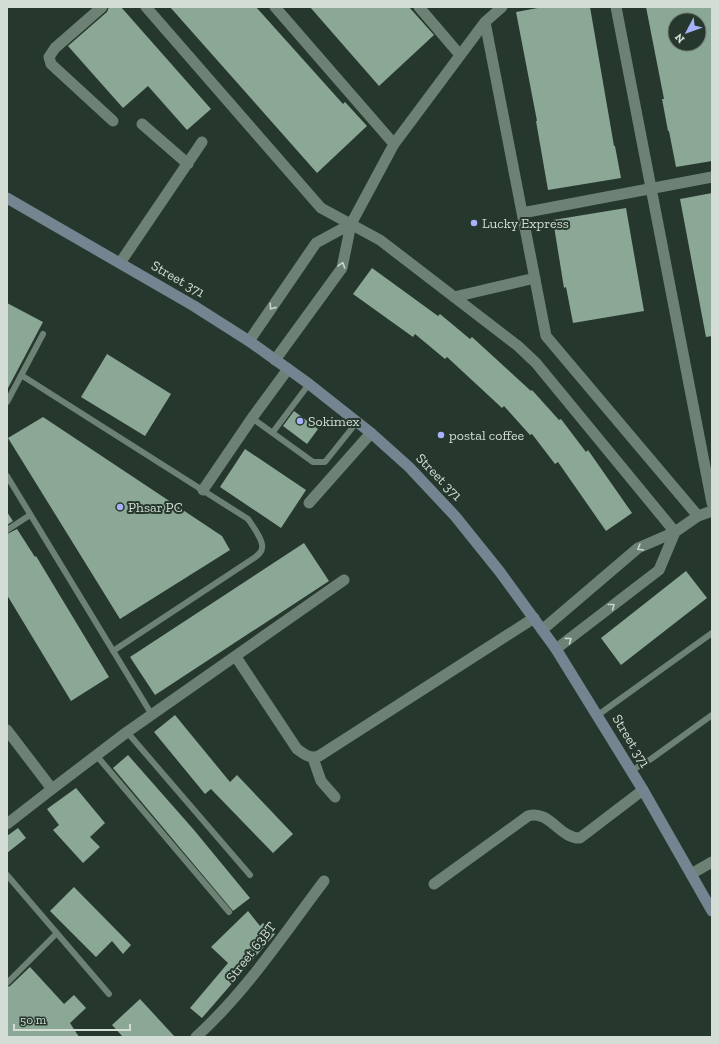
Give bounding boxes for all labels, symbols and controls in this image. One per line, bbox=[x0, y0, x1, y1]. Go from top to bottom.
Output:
north arrow bbox=[667, 12, 707, 52]
text: N bbox=[672, 30, 687, 46]
place label: Lucky Express bbox=[482, 215, 569, 232]
marker: Lucky Express bbox=[469, 218, 479, 228]
street label: Street 371 bbox=[148, 257, 208, 301]
one-way arrow bbox=[337, 261, 345, 268]
one-way arrow bbox=[270, 303, 277, 310]
place label: Sokimex bbox=[308, 413, 360, 430]
marker: Sokimex bbox=[295, 416, 305, 426]
place label: postal coffee bbox=[449, 427, 525, 444]
marker: postal coffee bbox=[436, 430, 446, 440]
street label: Street 371 bbox=[412, 450, 466, 505]
place label: Phsar PC bbox=[128, 499, 183, 516]
marker: Phsar PC bbox=[115, 502, 125, 512]
one-way arrow bbox=[637, 543, 644, 550]
one-way arrow bbox=[608, 604, 615, 611]
one-way arrow bbox=[565, 637, 572, 644]
street label: Street 371 bbox=[609, 711, 654, 771]
street label: Street 63BT bbox=[222, 918, 280, 985]
scale bar bbox=[14, 1006, 130, 1032]
text: 50 m bbox=[20, 1013, 47, 1027]

